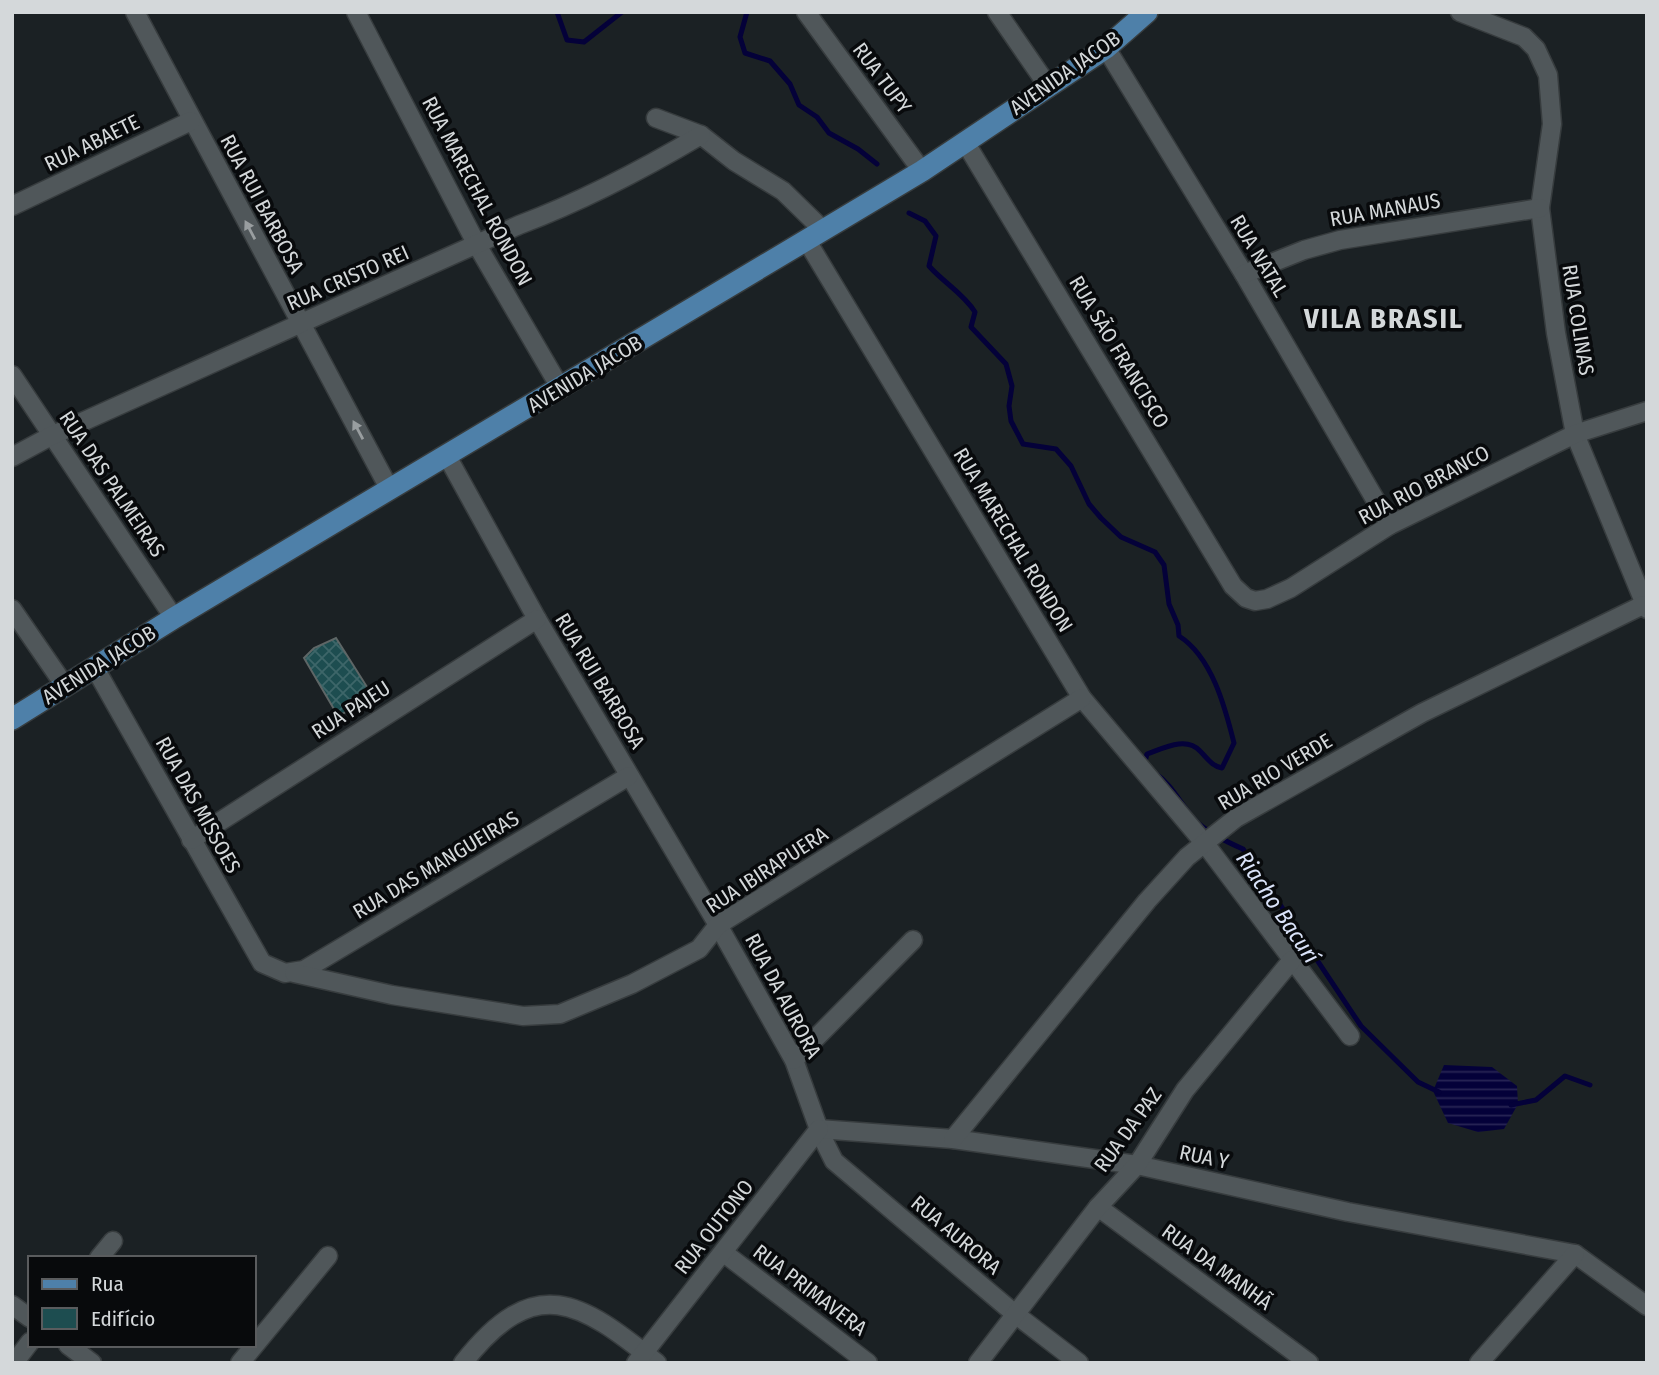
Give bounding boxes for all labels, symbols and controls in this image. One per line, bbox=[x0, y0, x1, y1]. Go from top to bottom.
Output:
street label: AVENIDA JACOB bbox=[1005, 25, 1125, 121]
street label: RUA TUPY bbox=[847, 37, 917, 119]
street label: RUA MARECHAL RONDON bbox=[416, 92, 538, 290]
street label: RUA ABAETE bbox=[40, 109, 144, 177]
street label: RUA RUI BARBOSA bbox=[215, 130, 309, 278]
street label: RUA MANAUS bbox=[1328, 188, 1442, 232]
street label: RUA NATAL bbox=[1224, 210, 1294, 302]
one-way arrow bbox=[244, 219, 256, 239]
street label: RUA CRISTO REI bbox=[283, 240, 413, 316]
street label: RUA COLINAS bbox=[1556, 263, 1600, 377]
street label: RUA SÃO FRANCISCO bbox=[1063, 271, 1175, 433]
district label: VILA BRASIL bbox=[1303, 302, 1464, 335]
street label: AVENIDA JACOB bbox=[523, 330, 647, 418]
street label: RUA DAS PALMEIRAS bbox=[53, 406, 171, 562]
one-way arrow bbox=[352, 420, 364, 440]
street label: RUA RIO BRANCO bbox=[1354, 440, 1494, 530]
street label: RUA MARECHAL RONDON bbox=[948, 443, 1078, 637]
street label: RUA RUI BARBOSA bbox=[549, 609, 651, 753]
street label: AVENIDA JACOB bbox=[37, 620, 161, 710]
street label: RUA PAJEU bbox=[307, 675, 395, 745]
street label: RUA RIO VERDE bbox=[1213, 728, 1337, 816]
street label: RUA DAS MISSOES bbox=[150, 732, 246, 878]
street label: RUA DAS MANGUEIRAS bbox=[348, 805, 524, 925]
street label: RUA IBIRAPUERA bbox=[701, 821, 833, 919]
water label: Riacho Bacurí bbox=[1230, 846, 1326, 969]
street label: RUA DA AURORA bbox=[739, 929, 827, 1063]
street label: RUA DA PAZ bbox=[1089, 1083, 1167, 1177]
street label: RUA Y bbox=[1177, 1139, 1232, 1175]
street label: RUA OUTONO bbox=[669, 1174, 759, 1280]
street label: RUA AURORA bbox=[906, 1190, 1006, 1280]
street label: RUA DA MANHÃ bbox=[1157, 1218, 1277, 1316]
street label: RUA PRIMAVERA bbox=[748, 1239, 872, 1341]
legend bbox=[28, 1256, 256, 1347]
text: Rua bbox=[91, 1271, 124, 1297]
text: Edifício bbox=[91, 1306, 155, 1332]

